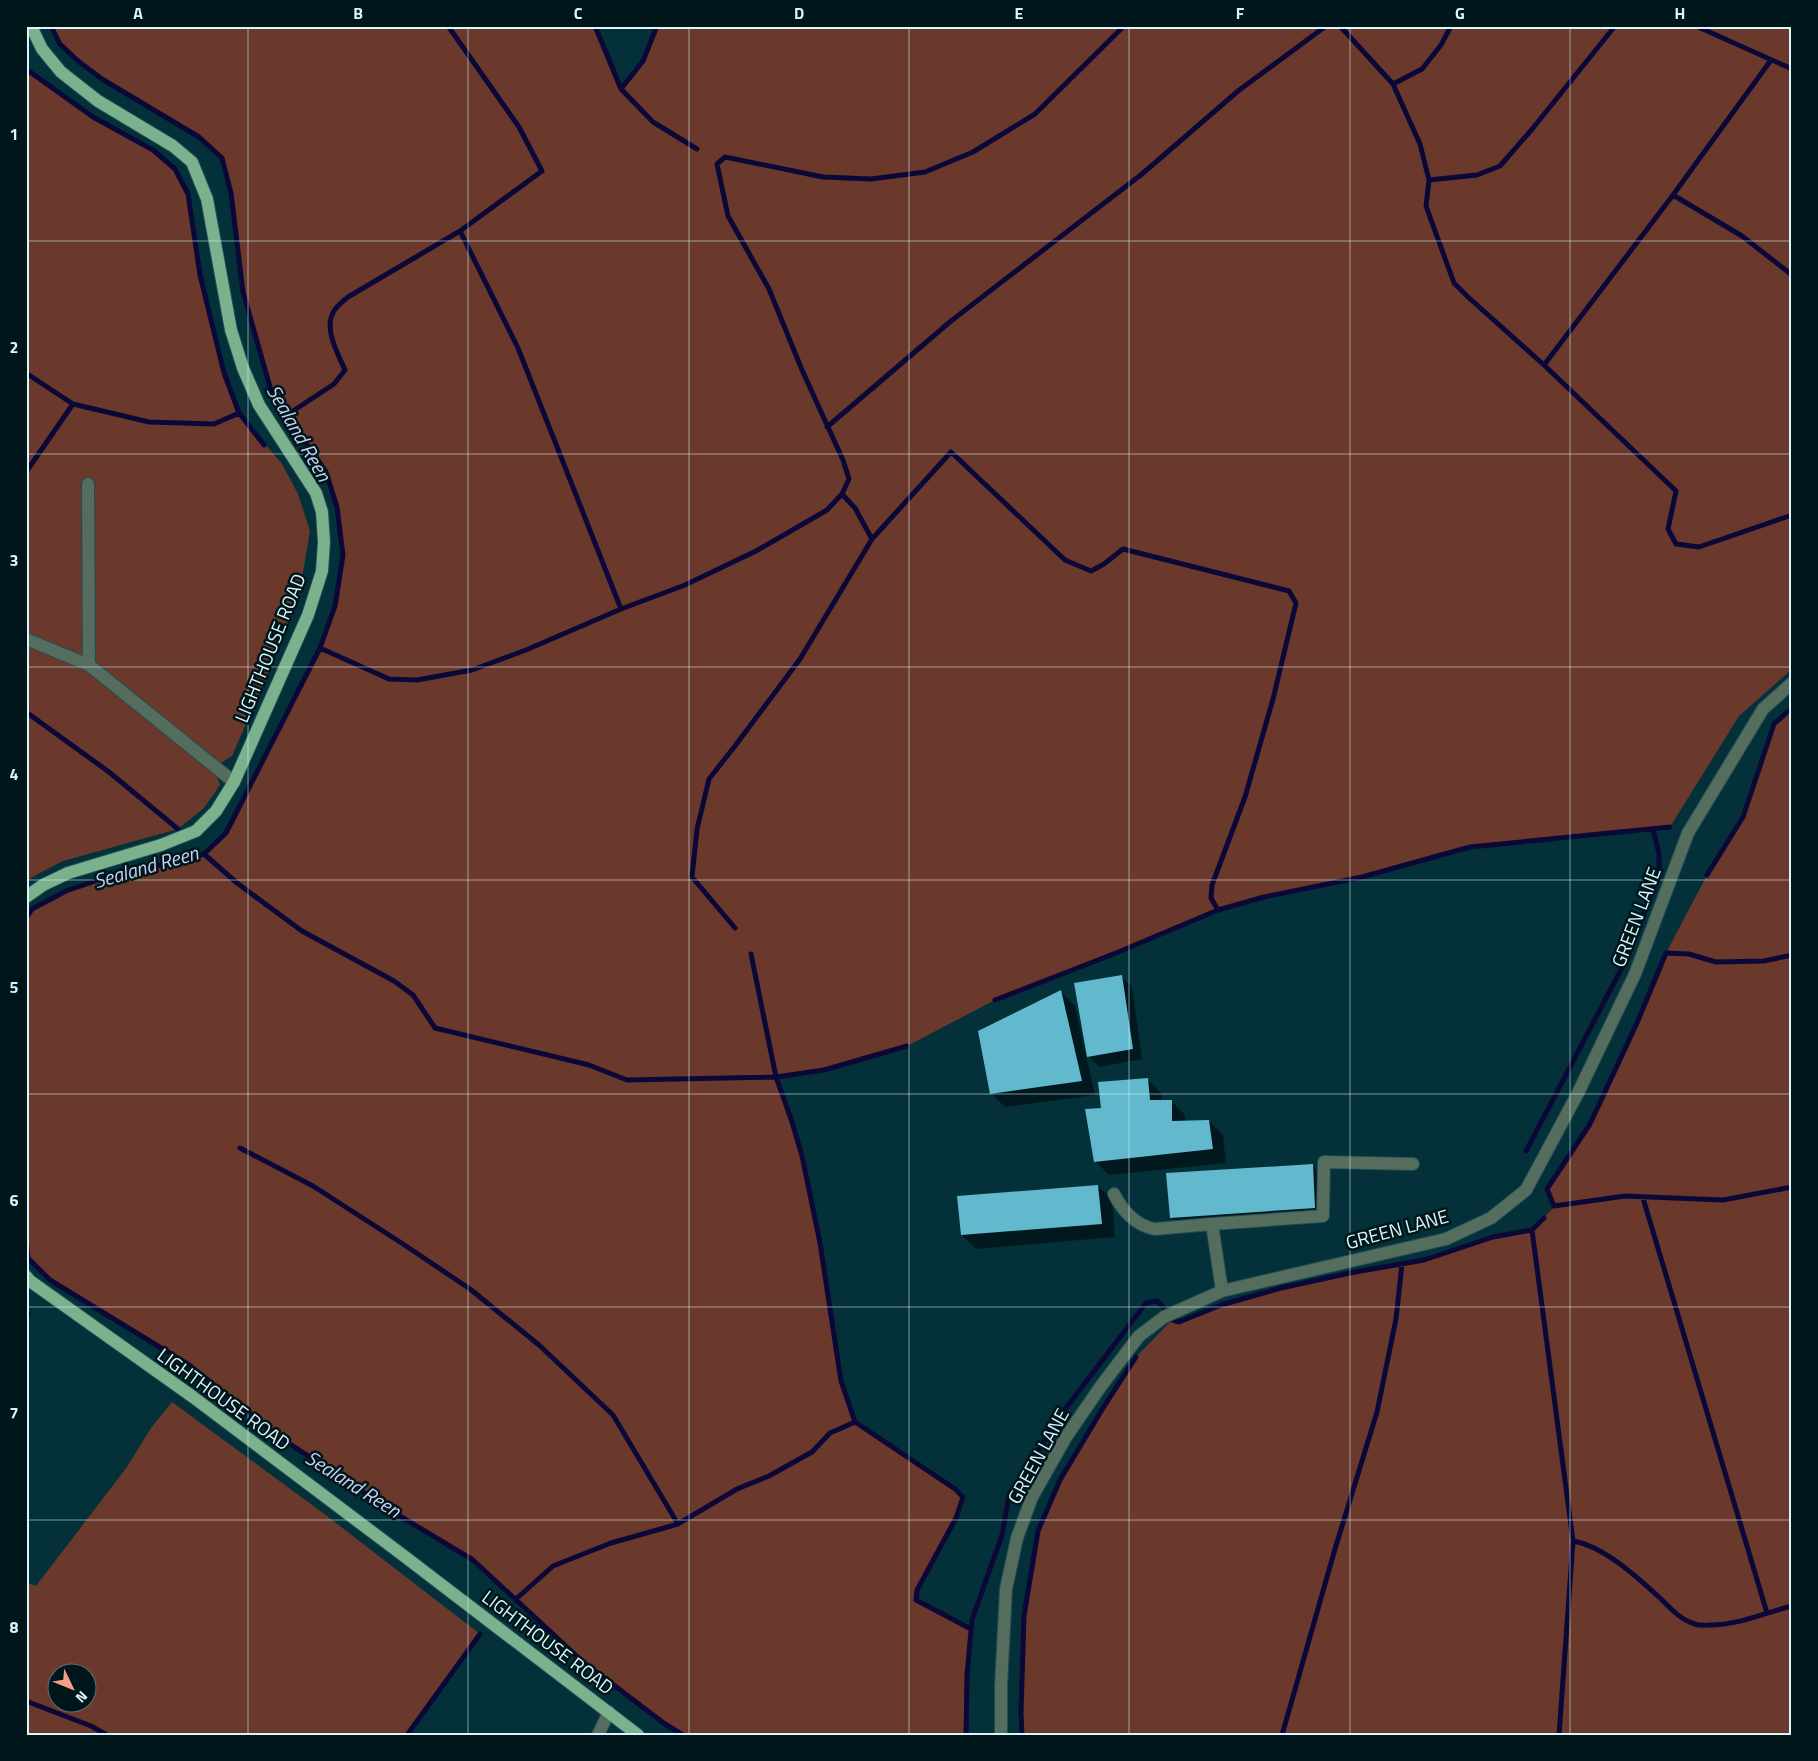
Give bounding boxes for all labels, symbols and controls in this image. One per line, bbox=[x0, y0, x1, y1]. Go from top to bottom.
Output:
text: A bbox=[133, 1, 143, 25]
text: B bbox=[353, 1, 363, 25]
text: C bbox=[574, 1, 583, 25]
text: D bbox=[794, 1, 804, 25]
text: E bbox=[1015, 1, 1024, 25]
text: F bbox=[1236, 1, 1245, 25]
text: G bbox=[1455, 1, 1465, 25]
text: H bbox=[1675, 1, 1685, 25]
text: 1 bbox=[10, 122, 18, 146]
text: 2 bbox=[10, 335, 18, 359]
water label: Sealand Reen bbox=[259, 378, 340, 488]
text: 3 bbox=[10, 548, 18, 572]
street label: LIGHTHOUSE ROAD bbox=[226, 569, 313, 727]
text: 4 bbox=[10, 762, 19, 786]
water label: Sealand Reen bbox=[90, 837, 203, 896]
street label: GREEN LANE bbox=[1603, 863, 1668, 971]
text: 5 bbox=[10, 975, 19, 999]
text: 6 bbox=[10, 1188, 19, 1212]
street label: GREEN LANE bbox=[1342, 1201, 1451, 1256]
street label: LIGHTHOUSE ROAD bbox=[152, 1340, 297, 1457]
text: 7 bbox=[10, 1401, 18, 1425]
street label: GREEN LANE bbox=[999, 1403, 1076, 1509]
water label: Sealand Reen bbox=[299, 1442, 408, 1526]
street label: LIGHTHOUSE ROAD bbox=[476, 1582, 620, 1701]
text: 8 bbox=[10, 1615, 19, 1639]
north arrow bbox=[48, 1664, 98, 1714]
text: N bbox=[71, 1686, 93, 1708]

